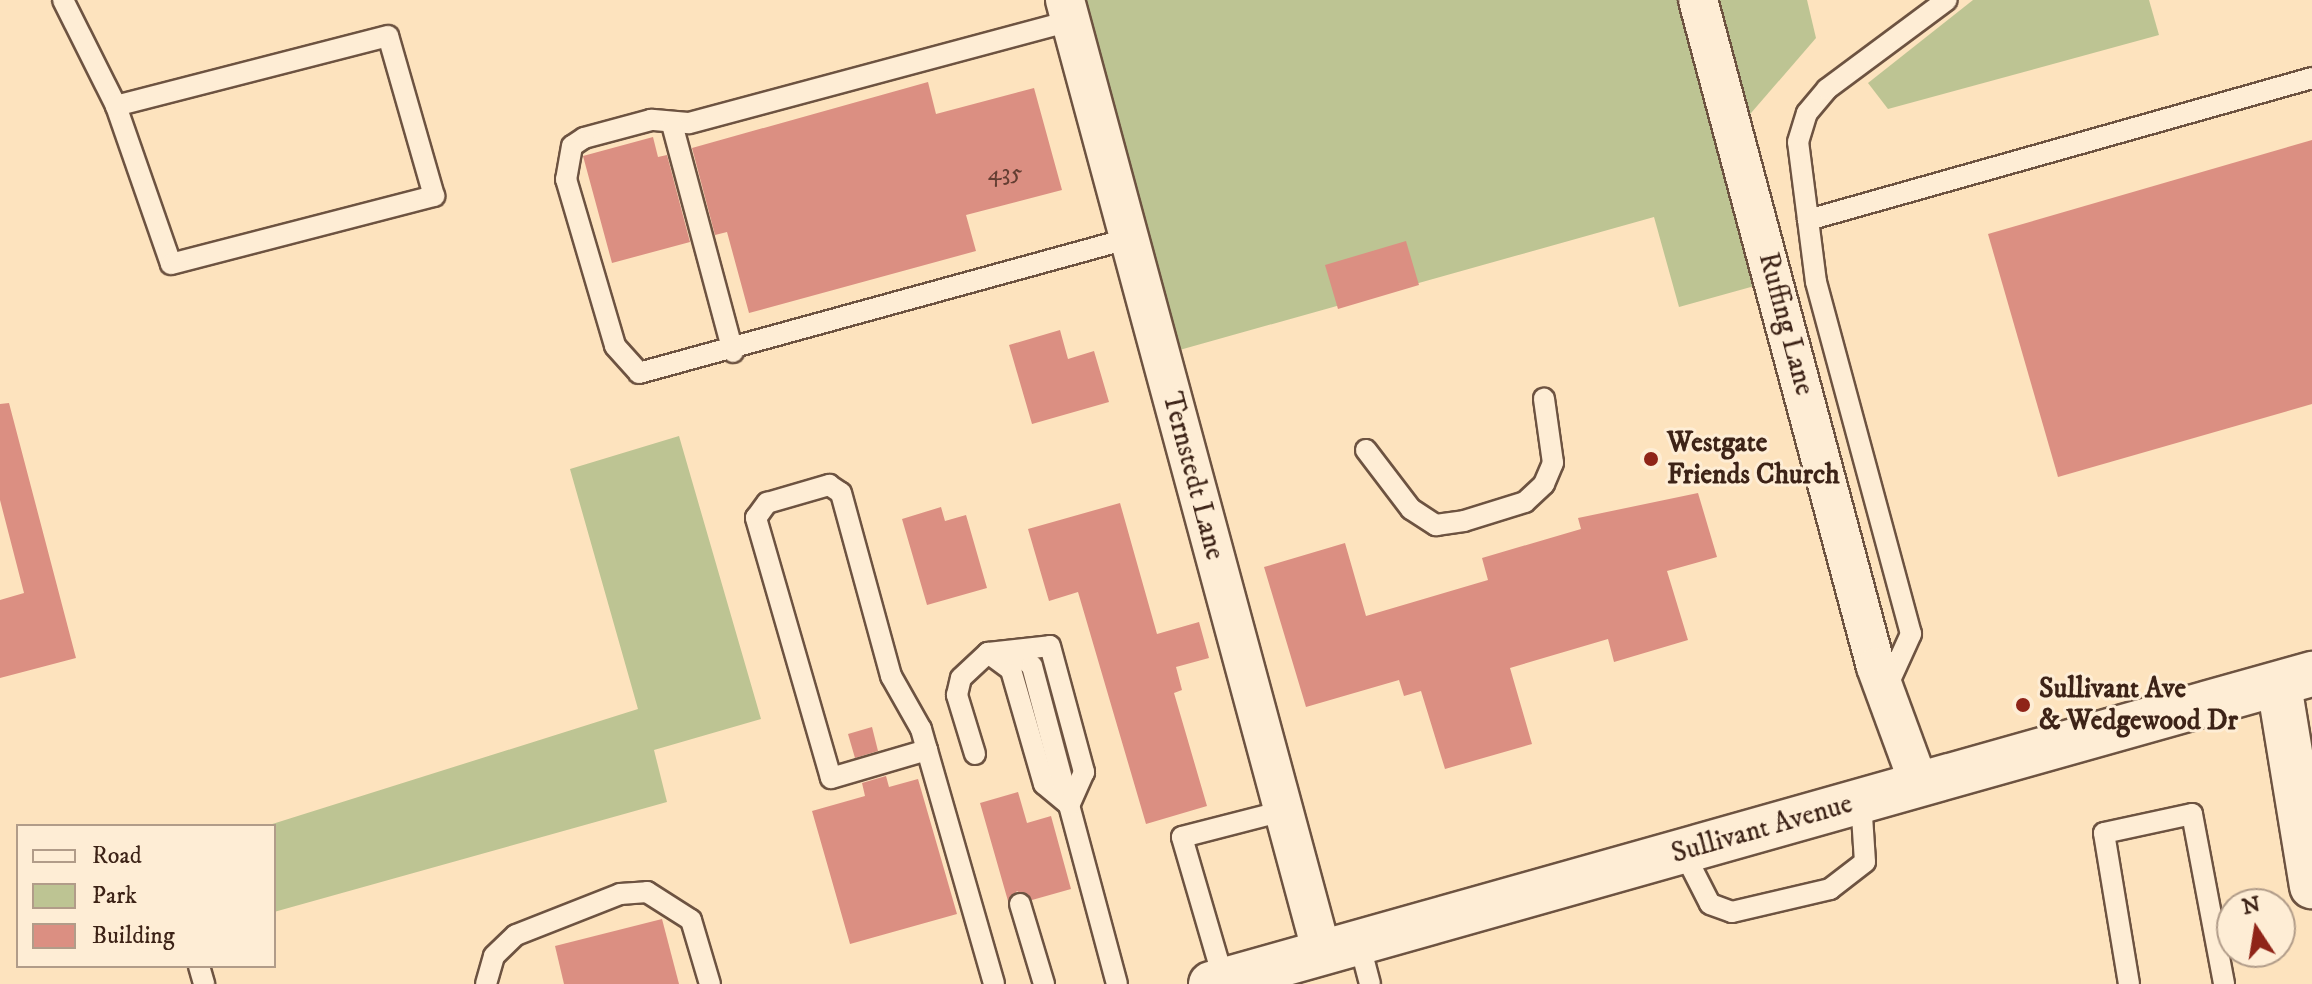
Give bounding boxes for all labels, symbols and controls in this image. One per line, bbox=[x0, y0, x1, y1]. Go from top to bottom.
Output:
house number: 435 bbox=[988, 160, 1022, 188]
street label: Ruffing Lane bbox=[1751, 249, 1821, 399]
street label: Ternstedt Lane bbox=[1155, 389, 1231, 563]
place label: Westgate Friends Church bbox=[1667, 426, 1840, 492]
marker: Westgate Friends Church bbox=[1642, 450, 1660, 468]
place label: Sullivant Ave & Wedgewood Dr bbox=[2039, 672, 2238, 738]
marker: Sullivant Ave & Wedgewood Dr bbox=[2014, 696, 2032, 714]
street label: Sullivant Avenue bbox=[1668, 787, 1856, 871]
legend bbox=[16, 824, 276, 968]
text: Road bbox=[92, 841, 142, 871]
text: Park bbox=[92, 881, 137, 911]
north arrow bbox=[2216, 888, 2296, 968]
text: N bbox=[2240, 891, 2263, 921]
text: Building bbox=[92, 921, 175, 951]

